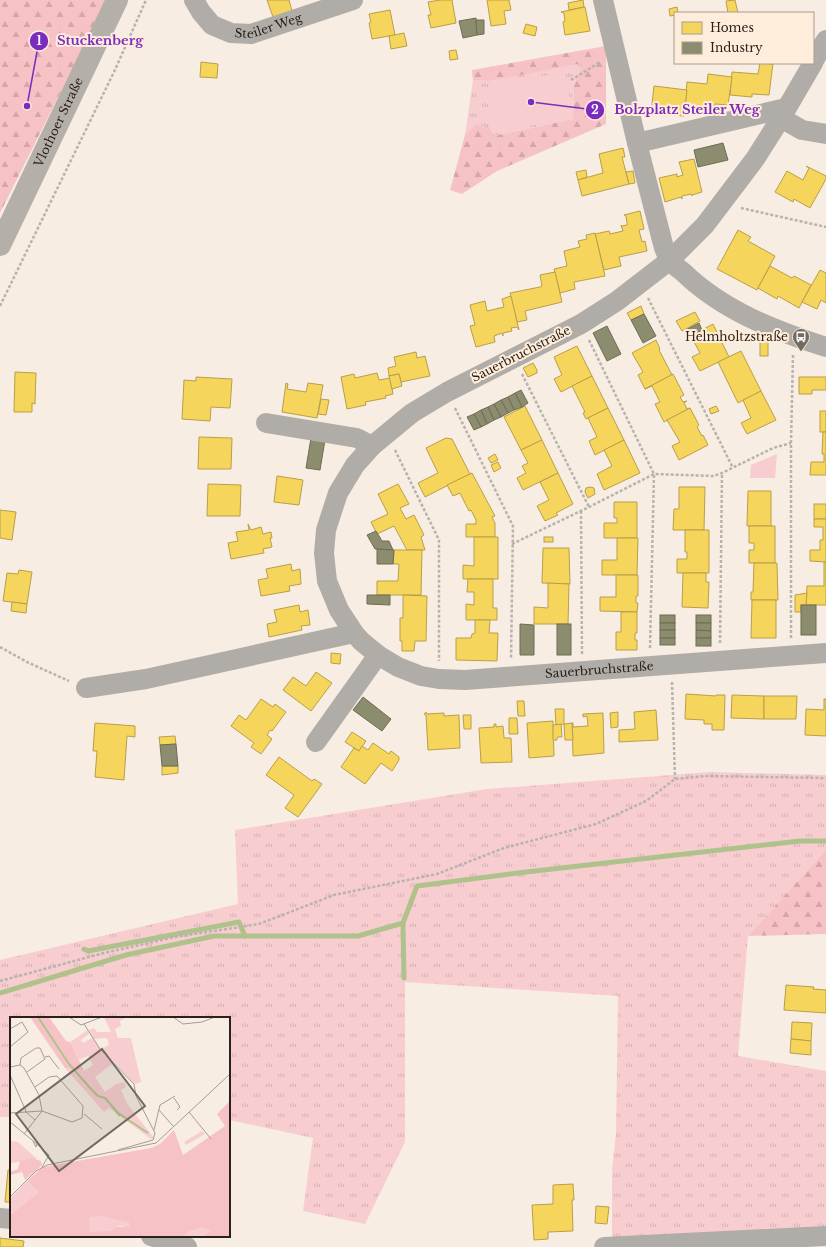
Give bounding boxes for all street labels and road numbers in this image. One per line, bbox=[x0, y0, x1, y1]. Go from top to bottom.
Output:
street label: Steiler Weg bbox=[234, 9, 305, 41]
street label: Vlothoer Straße bbox=[30, 75, 86, 170]
street label: Sauerbruchstraße bbox=[469, 322, 573, 385]
street label: Sauerbruchstraße bbox=[544, 658, 654, 681]

